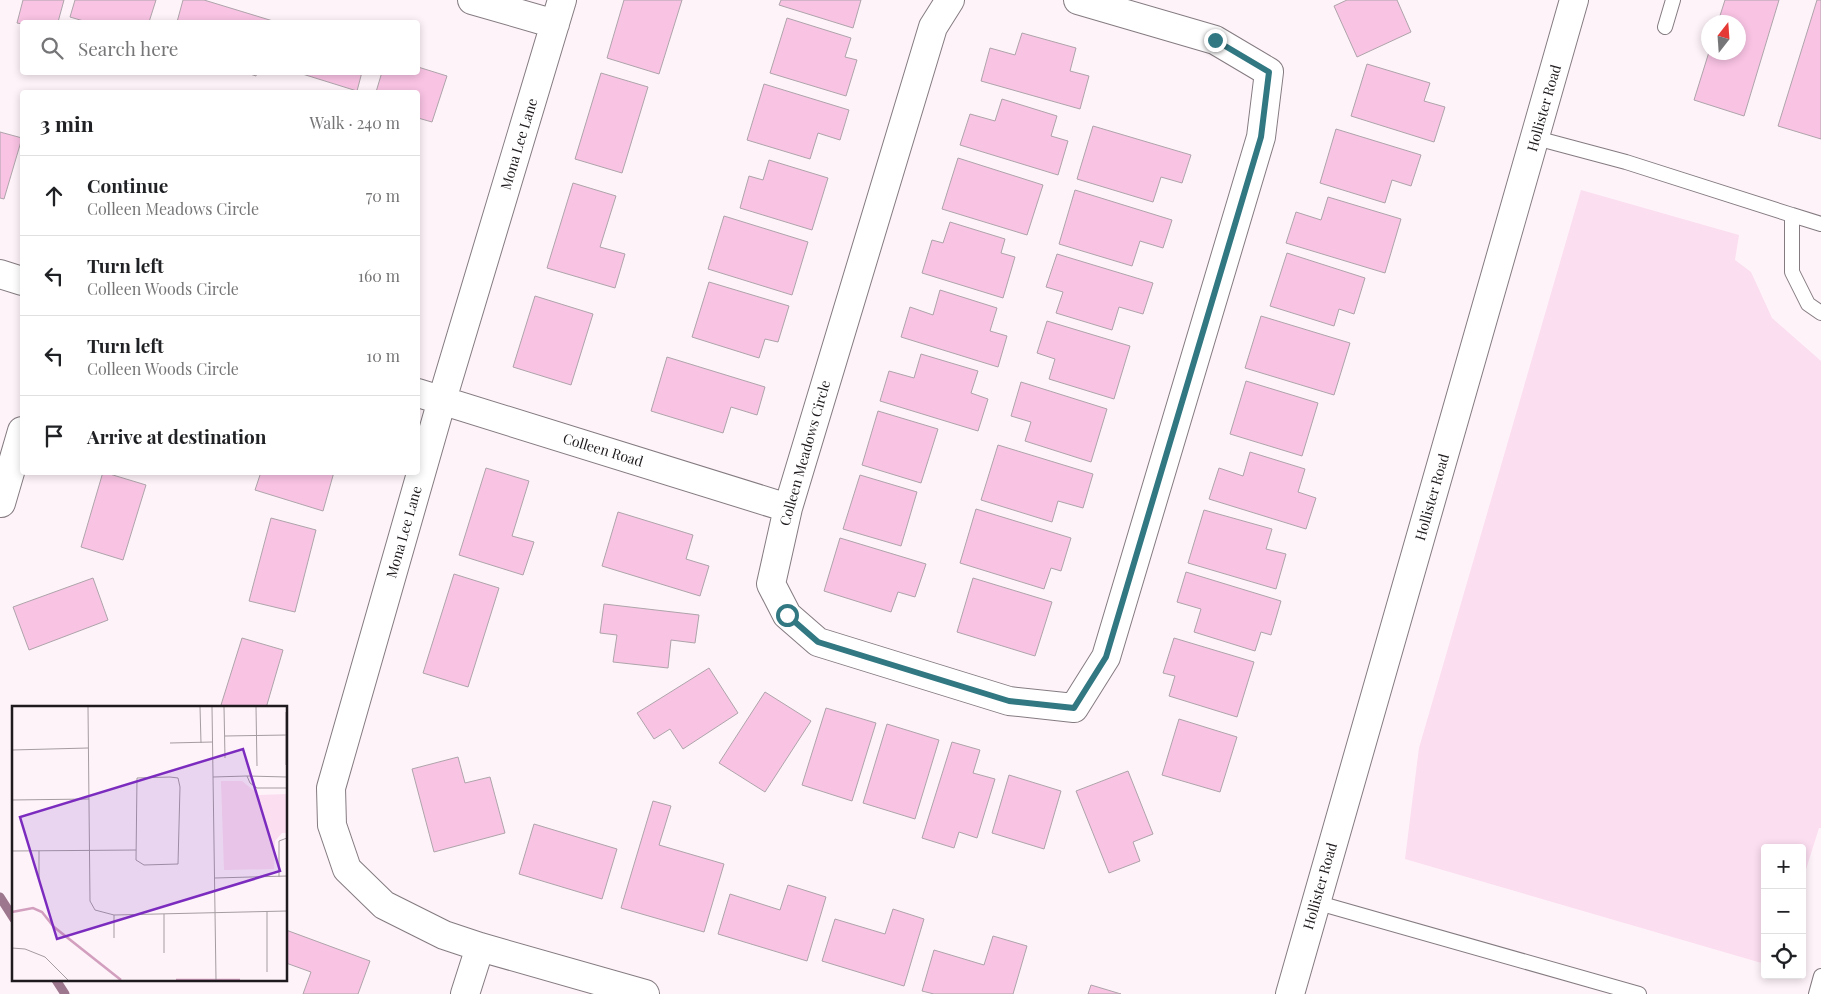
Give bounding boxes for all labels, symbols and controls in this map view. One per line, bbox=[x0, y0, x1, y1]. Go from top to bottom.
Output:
north arrow bbox=[1701, 15, 1746, 60]
search box bbox=[20, 20, 420, 75]
route end bbox=[1204, 29, 1227, 52]
icon: search bbox=[38, 34, 66, 62]
text: Search here bbox=[78, 35, 178, 61]
street label: Hollister Road bbox=[1522, 62, 1565, 154]
street label: Mona Lee Lane bbox=[496, 96, 541, 192]
text: 3 min bbox=[40, 109, 94, 137]
text: Walk · 240 m bbox=[310, 112, 400, 133]
text: Continue bbox=[87, 172, 168, 198]
icon: ahead bbox=[40, 182, 68, 210]
text: 70 m bbox=[366, 185, 400, 206]
text: Colleen Meadows Circle bbox=[87, 198, 259, 219]
text: Turn left bbox=[87, 252, 164, 278]
icon: left bbox=[40, 262, 68, 290]
text: 160 m bbox=[358, 265, 400, 286]
text: Colleen Woods Circle bbox=[87, 278, 239, 299]
text: Turn left bbox=[87, 332, 164, 358]
icon: left bbox=[40, 342, 68, 370]
text: 10 m bbox=[366, 345, 400, 366]
text: Colleen Woods Circle bbox=[87, 358, 239, 379]
street label: Colleen Meadows Circle bbox=[775, 378, 834, 528]
icon: arrive bbox=[40, 422, 68, 450]
text: Arrive at destination bbox=[87, 423, 267, 449]
street label: Colleen Road bbox=[561, 428, 646, 471]
street label: Hollister Road bbox=[1410, 451, 1453, 543]
street label: Mona Lee Lane bbox=[381, 484, 426, 580]
route start bbox=[776, 604, 799, 627]
inset map bbox=[12, 706, 288, 982]
street label: Hollister Road bbox=[1298, 840, 1341, 932]
map controls bbox=[1761, 844, 1806, 979]
button: + bbox=[1761, 844, 1806, 889]
button: − bbox=[1761, 889, 1806, 934]
button: locate bbox=[1761, 934, 1806, 979]

